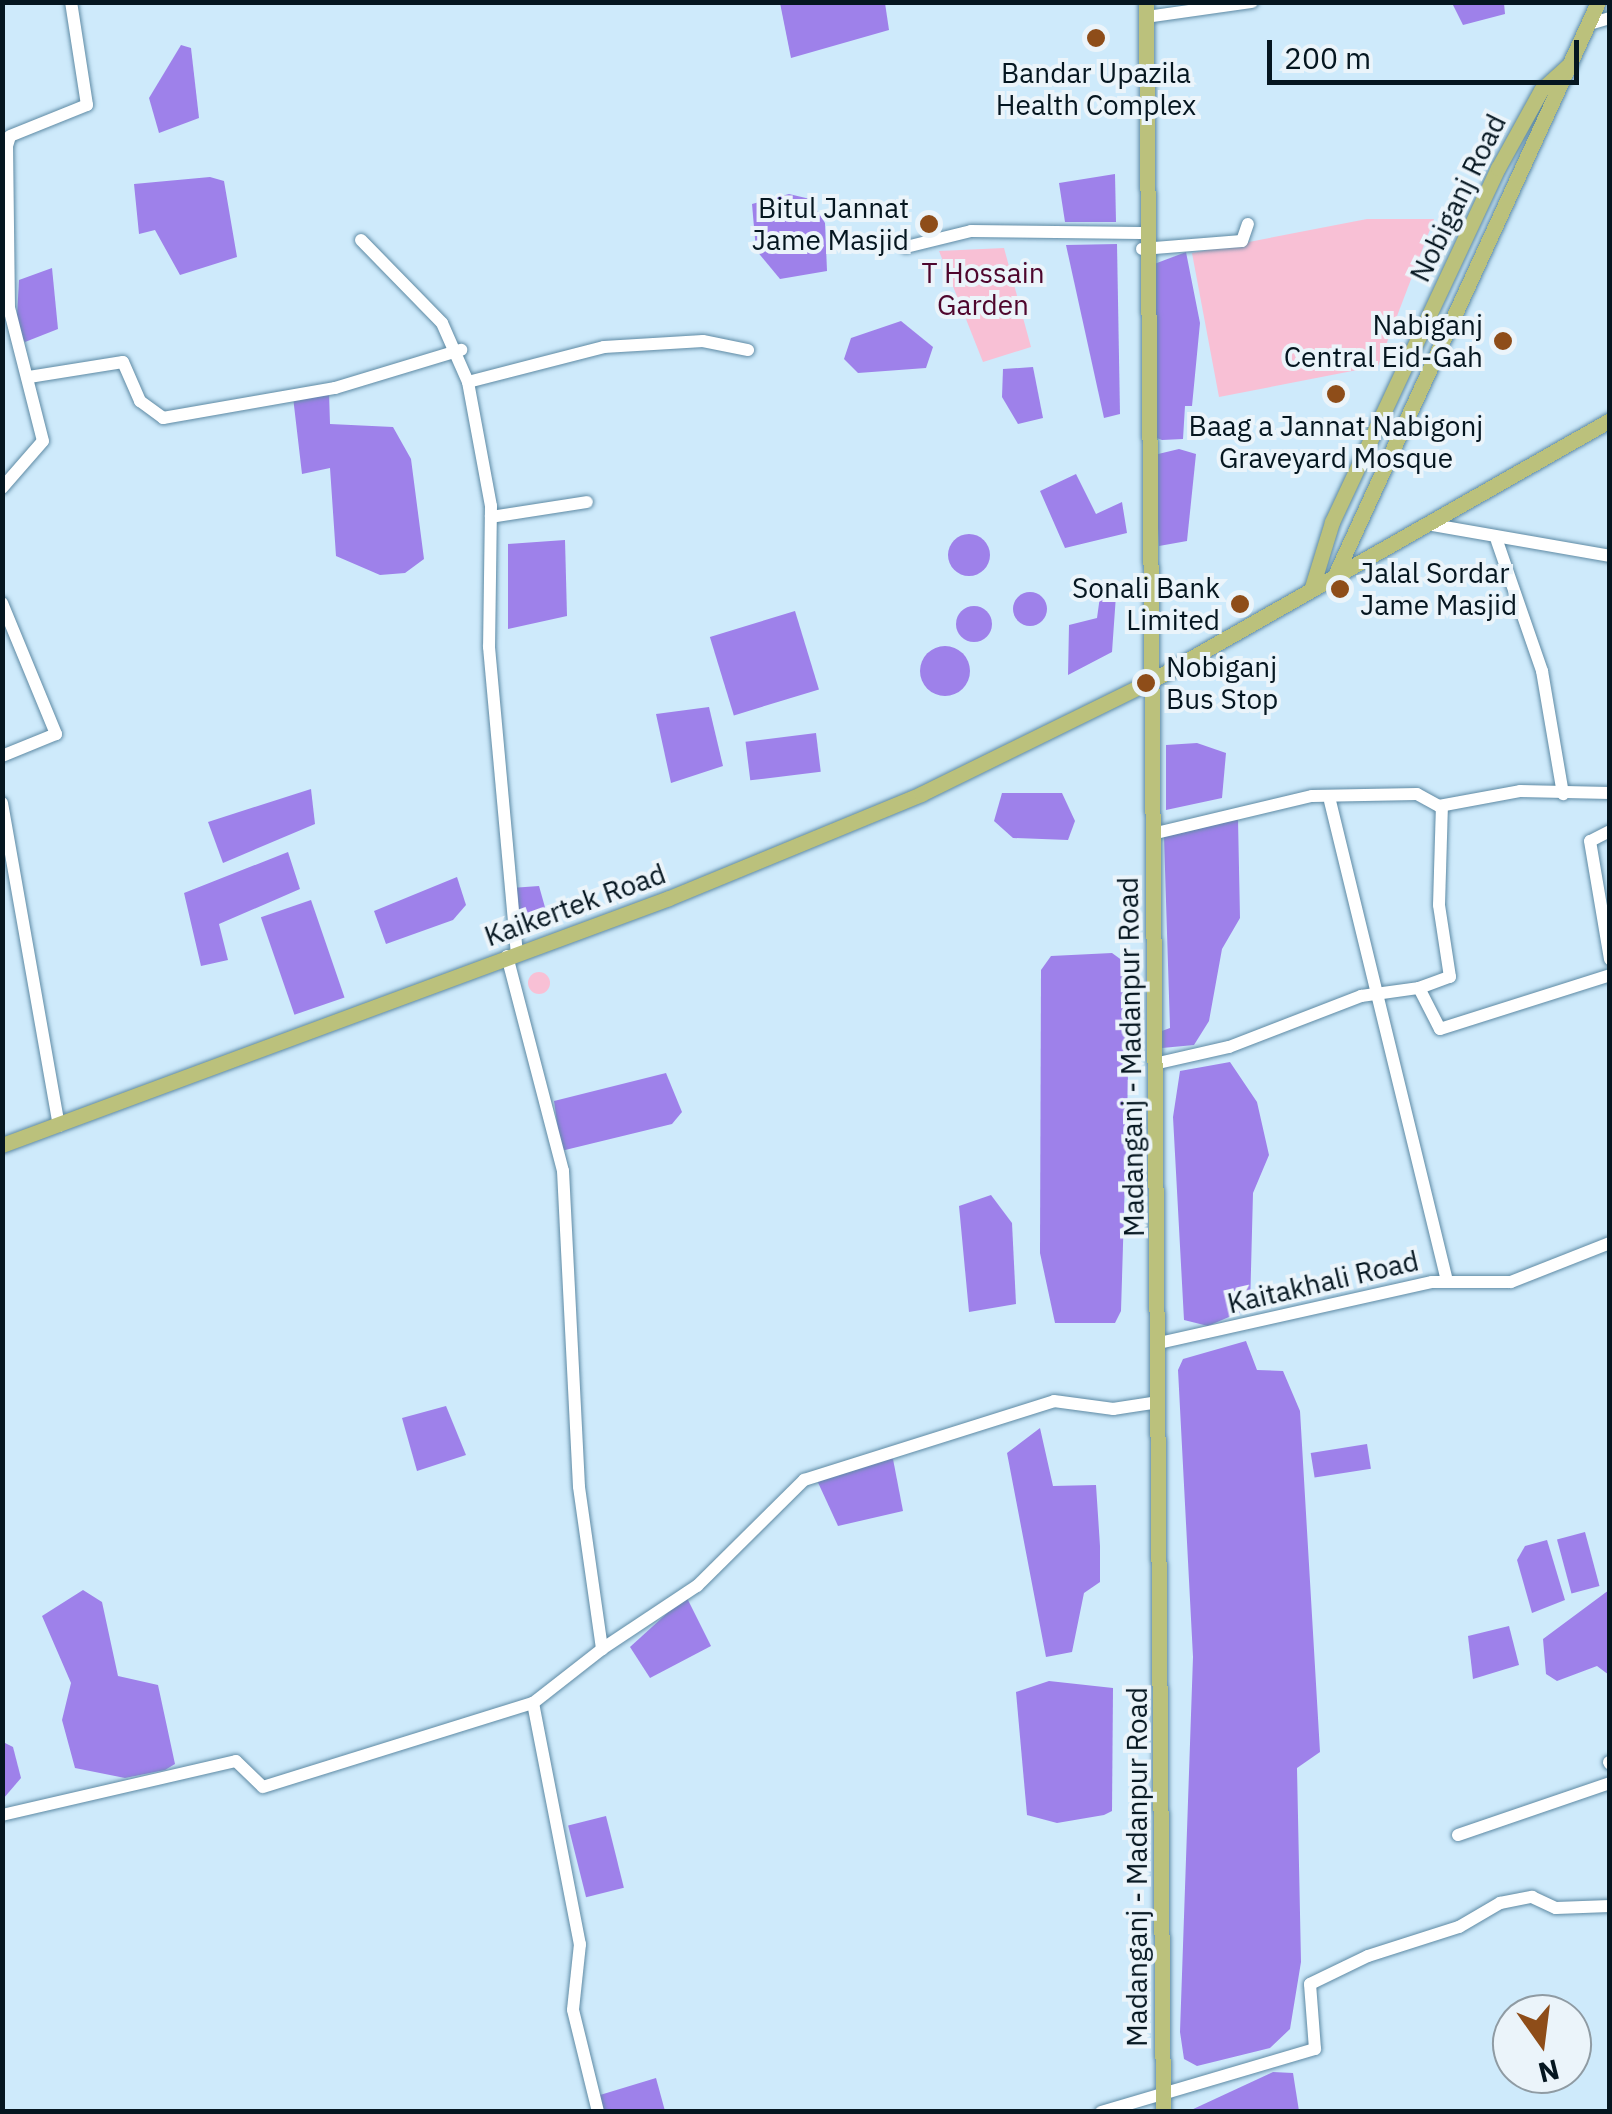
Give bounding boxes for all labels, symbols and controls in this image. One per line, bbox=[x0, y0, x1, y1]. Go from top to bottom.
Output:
scale bar bbox=[1272, 20, 1584, 82]
marker: Bandar Upazila Health Complex bbox=[1083, 25, 1109, 51]
text: 200 m bbox=[1284, 38, 1371, 77]
place label: Bandar Upazila Health Complex bbox=[996, 56, 1196, 122]
street label: Nobiganj Road bbox=[1403, 109, 1513, 287]
place label: Bitul Jannat Jame Masjid bbox=[752, 191, 909, 257]
marker: Bitul Jannat Jame Masjid bbox=[918, 213, 940, 235]
park label: T Hossain Garden bbox=[921, 256, 1045, 322]
place label: Nabiganj Central Eid-Gah bbox=[1284, 308, 1483, 374]
marker: Nabiganj Central Eid-Gah bbox=[1492, 330, 1514, 352]
marker: Baag a Jannat Nabigonj Graveyard Mosque bbox=[1325, 383, 1347, 405]
place label: Baag a Jannat Nabigonj Graveyard Mosque bbox=[1189, 409, 1483, 475]
place label: Jalal Sordar Jame Masjid bbox=[1360, 556, 1517, 622]
place label: Sonali Bank Limited bbox=[1072, 571, 1220, 637]
marker: Jalal Sordar Jame Masjid bbox=[1329, 578, 1351, 600]
marker: Sonali Bank Limited bbox=[1229, 593, 1251, 615]
place label: Nobiganj Bus Stop bbox=[1166, 650, 1278, 716]
marker: Nobiganj Bus Stop bbox=[1135, 672, 1157, 694]
street label: Kaikertek Road bbox=[480, 857, 670, 953]
street label: Madanganj - Madanpur Road bbox=[1111, 877, 1151, 1237]
street label: Kaitakhali Road bbox=[1224, 1244, 1422, 1320]
street label: Madanganj - Madanpur Road bbox=[1120, 1687, 1154, 2047]
north arrow bbox=[1492, 1994, 1592, 2094]
text: N bbox=[1535, 2051, 1563, 2092]

